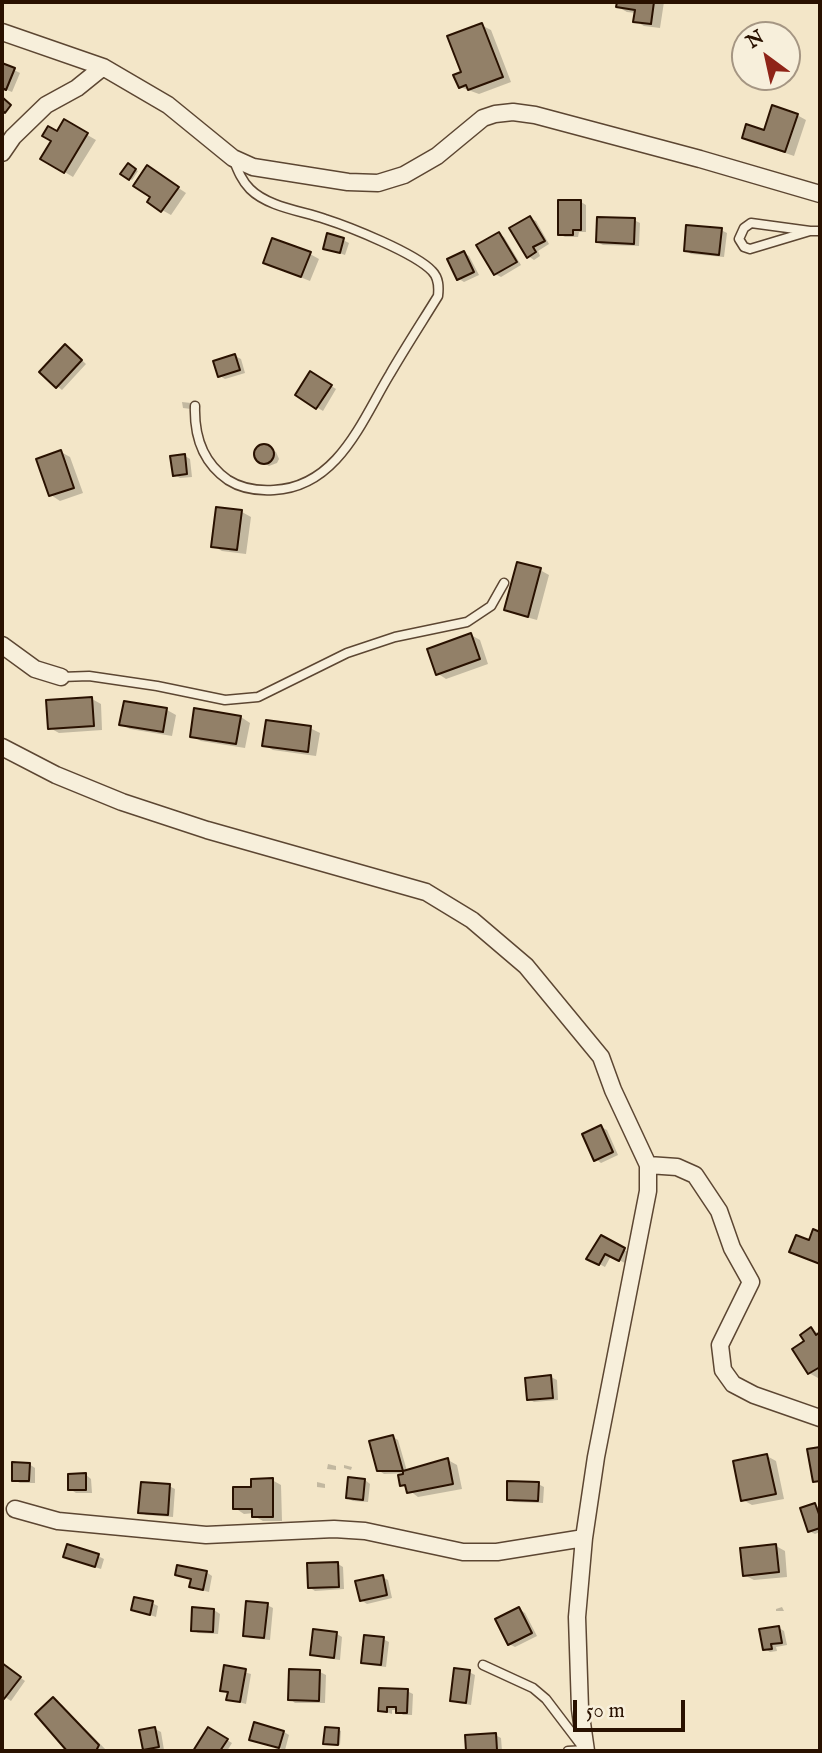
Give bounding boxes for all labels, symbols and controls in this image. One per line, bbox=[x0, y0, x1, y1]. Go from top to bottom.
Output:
north arrow bbox=[731, 21, 801, 91]
text: N bbox=[742, 26, 769, 55]
scale bar bbox=[577, 1686, 689, 1730]
text: 50 m bbox=[586, 1698, 625, 1725]

